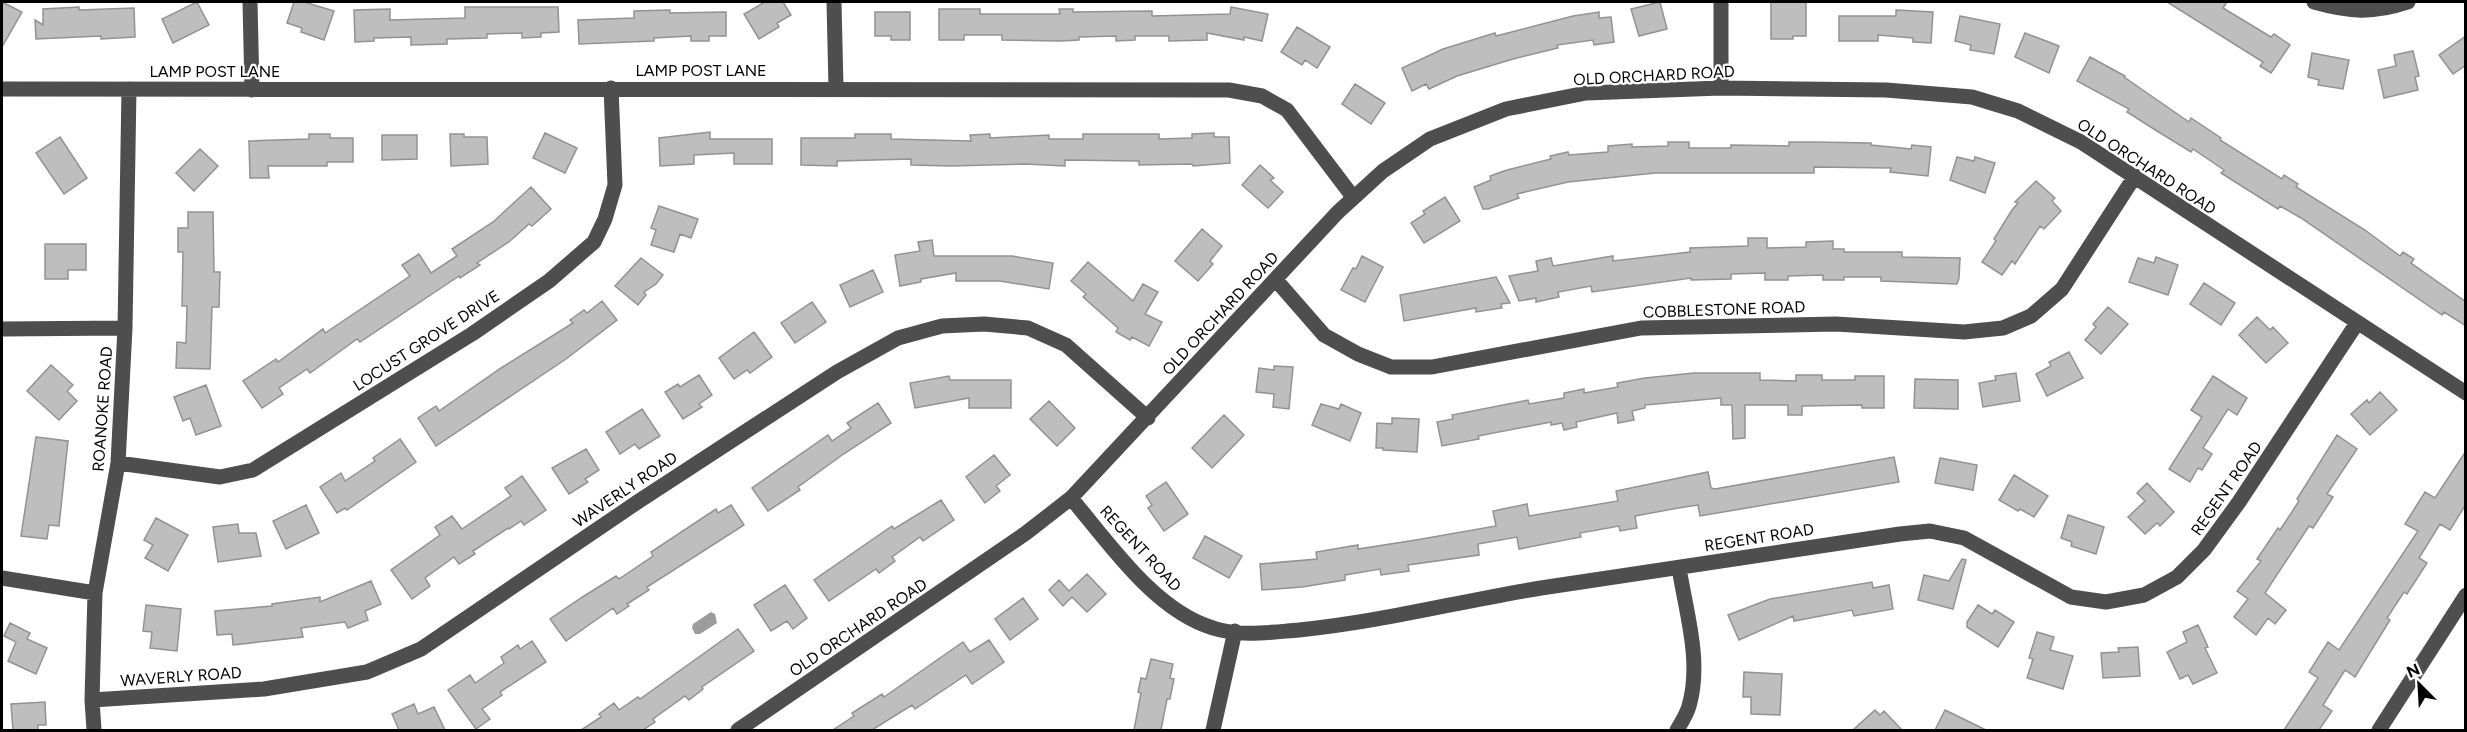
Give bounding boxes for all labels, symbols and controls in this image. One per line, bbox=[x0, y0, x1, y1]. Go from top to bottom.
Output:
street label: LAMP POST LANE bbox=[635, 61, 767, 80]
street label: LAMP POST LANE bbox=[149, 62, 281, 81]
street label: OLD ORCHARD ROAD bbox=[1573, 62, 1735, 89]
street label: OLD ORCHARD ROAD bbox=[2074, 114, 2220, 218]
street label: OLD ORCHARD ROAD bbox=[1158, 248, 1282, 379]
street label: LOCUST GROVE DRIVE bbox=[349, 286, 503, 395]
street label: COBBLESTONE ROAD bbox=[1643, 297, 1806, 322]
street label: ROANOKE ROAD bbox=[89, 346, 116, 472]
street label: REGENT ROAD bbox=[2187, 438, 2266, 539]
street label: WAVERLY ROAD bbox=[570, 448, 681, 531]
street label: REGENT ROAD bbox=[1096, 501, 1185, 595]
street label: REGENT ROAD bbox=[1703, 519, 1815, 556]
street label: OLD ORCHARD ROAD bbox=[786, 574, 931, 681]
north arrow bbox=[2389, 654, 2449, 714]
text: N bbox=[2404, 660, 2423, 682]
street label: WAVERLY ROAD bbox=[120, 663, 242, 690]

